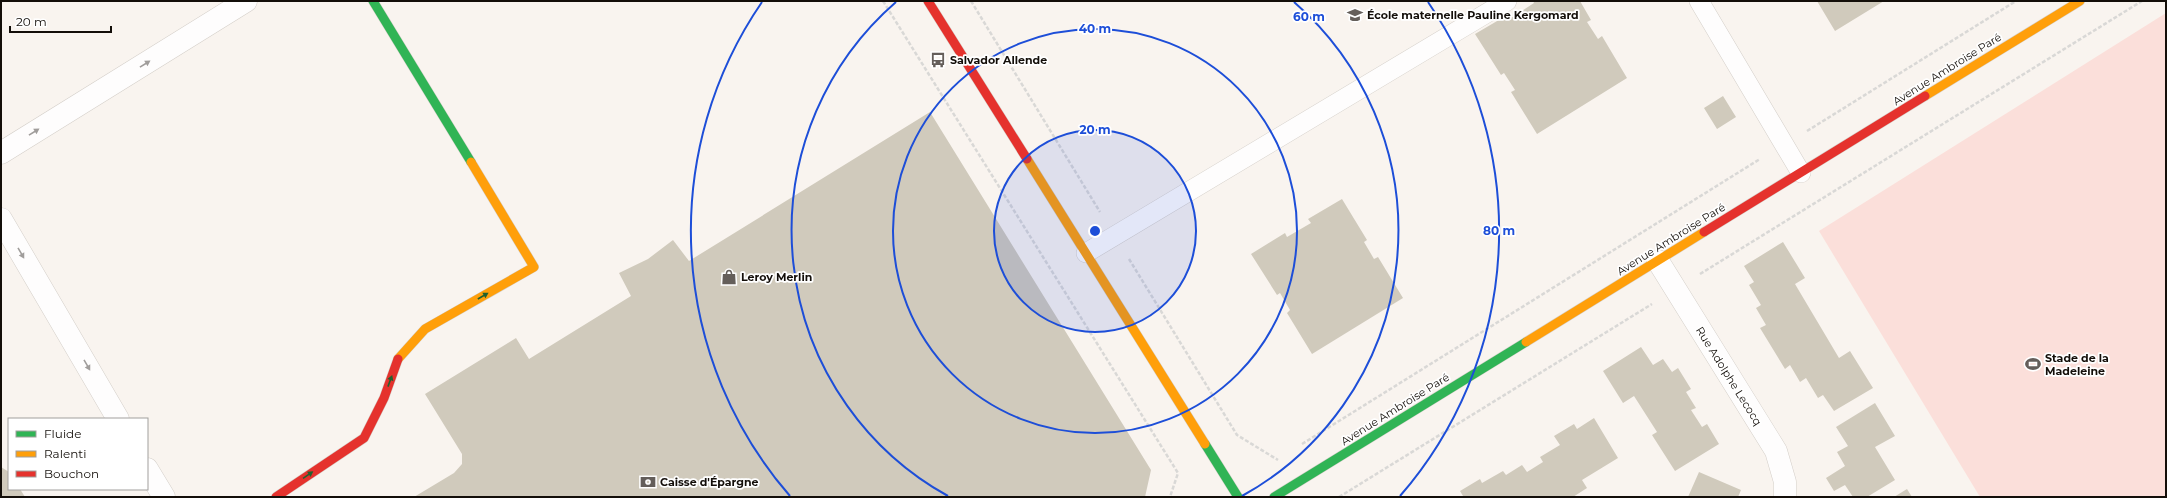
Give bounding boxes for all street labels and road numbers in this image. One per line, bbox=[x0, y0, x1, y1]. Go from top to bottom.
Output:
street label: Avenue Ambroise Paré bbox=[1890, 30, 2004, 108]
street label: Avenue Ambroise Paré bbox=[1614, 200, 1728, 278]
street label: Rue Adolphe Lecocq bbox=[1693, 324, 1765, 428]
street label: Avenue Ambroise Paré bbox=[1338, 370, 1452, 448]

